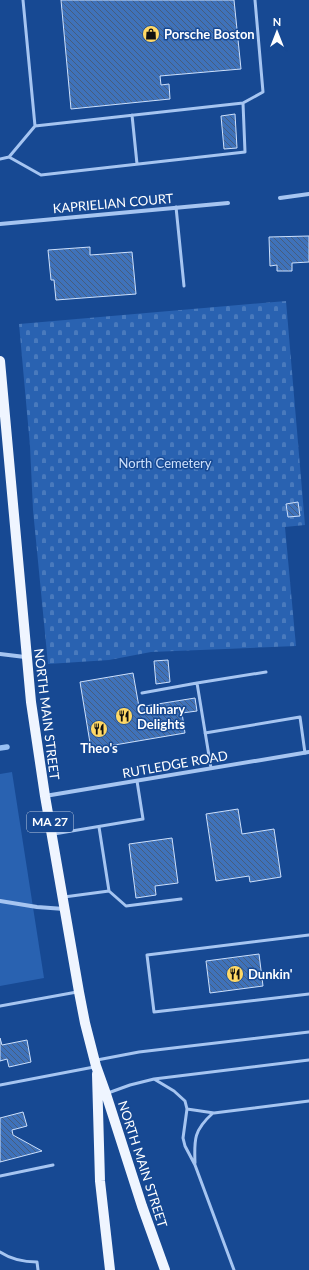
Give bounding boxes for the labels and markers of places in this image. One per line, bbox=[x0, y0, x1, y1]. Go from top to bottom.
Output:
shop icon: Porsche Boston bbox=[141, 24, 161, 44]
place label: Porsche Boston bbox=[164, 26, 255, 42]
place label: Culinary Delights bbox=[137, 701, 185, 732]
restaurant icon: Culinary Delights bbox=[114, 706, 134, 726]
restaurant icon: Theo's bbox=[89, 719, 109, 739]
place label: Theo's bbox=[80, 740, 118, 756]
restaurant icon: Dunkin' bbox=[225, 964, 245, 984]
place label: Dunkin' bbox=[248, 966, 293, 982]

